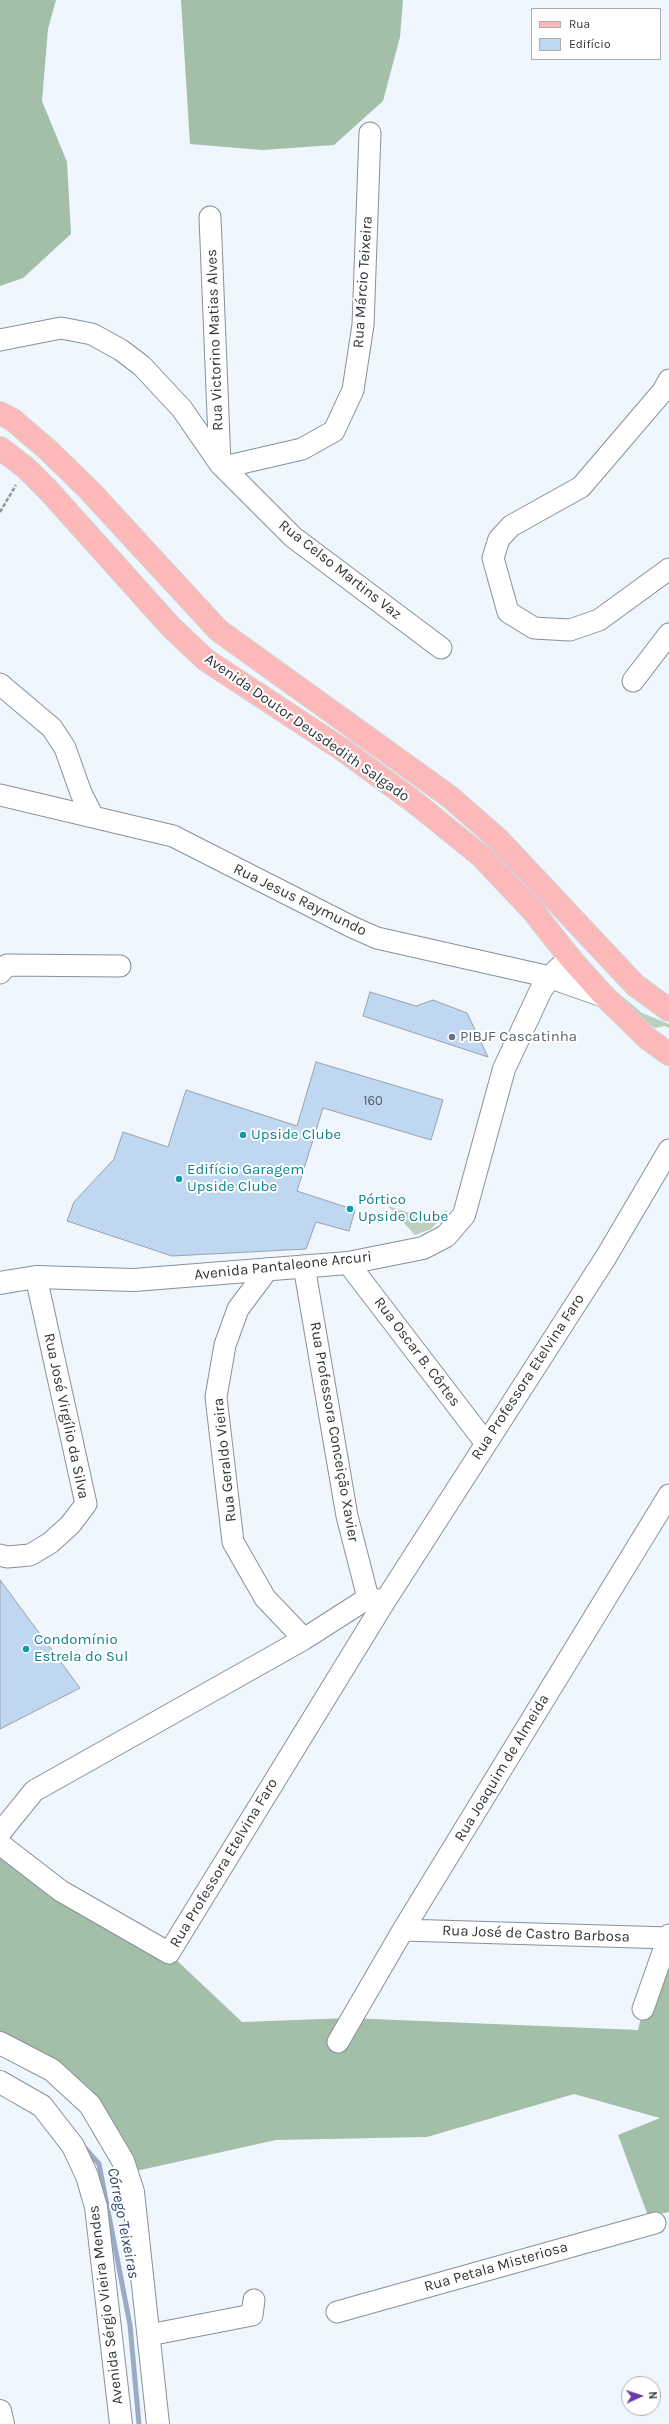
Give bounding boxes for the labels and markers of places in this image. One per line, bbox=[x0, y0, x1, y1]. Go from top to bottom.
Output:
place label: PIBJF Cascatinha bbox=[460, 1028, 577, 1046]
marker: PIBJF Cascatinha bbox=[447, 1032, 457, 1042]
place label: Upside Clube bbox=[251, 1126, 341, 1144]
marker: Upside Clube bbox=[238, 1130, 248, 1140]
place label: Edifício Garagem Upside Clube bbox=[187, 1161, 304, 1196]
marker: Edifício Garagem Upside Clube bbox=[174, 1174, 184, 1184]
place label: Pórtico Upside Clube bbox=[358, 1191, 448, 1226]
marker: Pórtico Upside Clube bbox=[345, 1204, 355, 1214]
place label: Condomínio Estrela do Sul bbox=[34, 1631, 128, 1666]
marker: Condomínio Estrela do Sul bbox=[21, 1644, 31, 1654]

